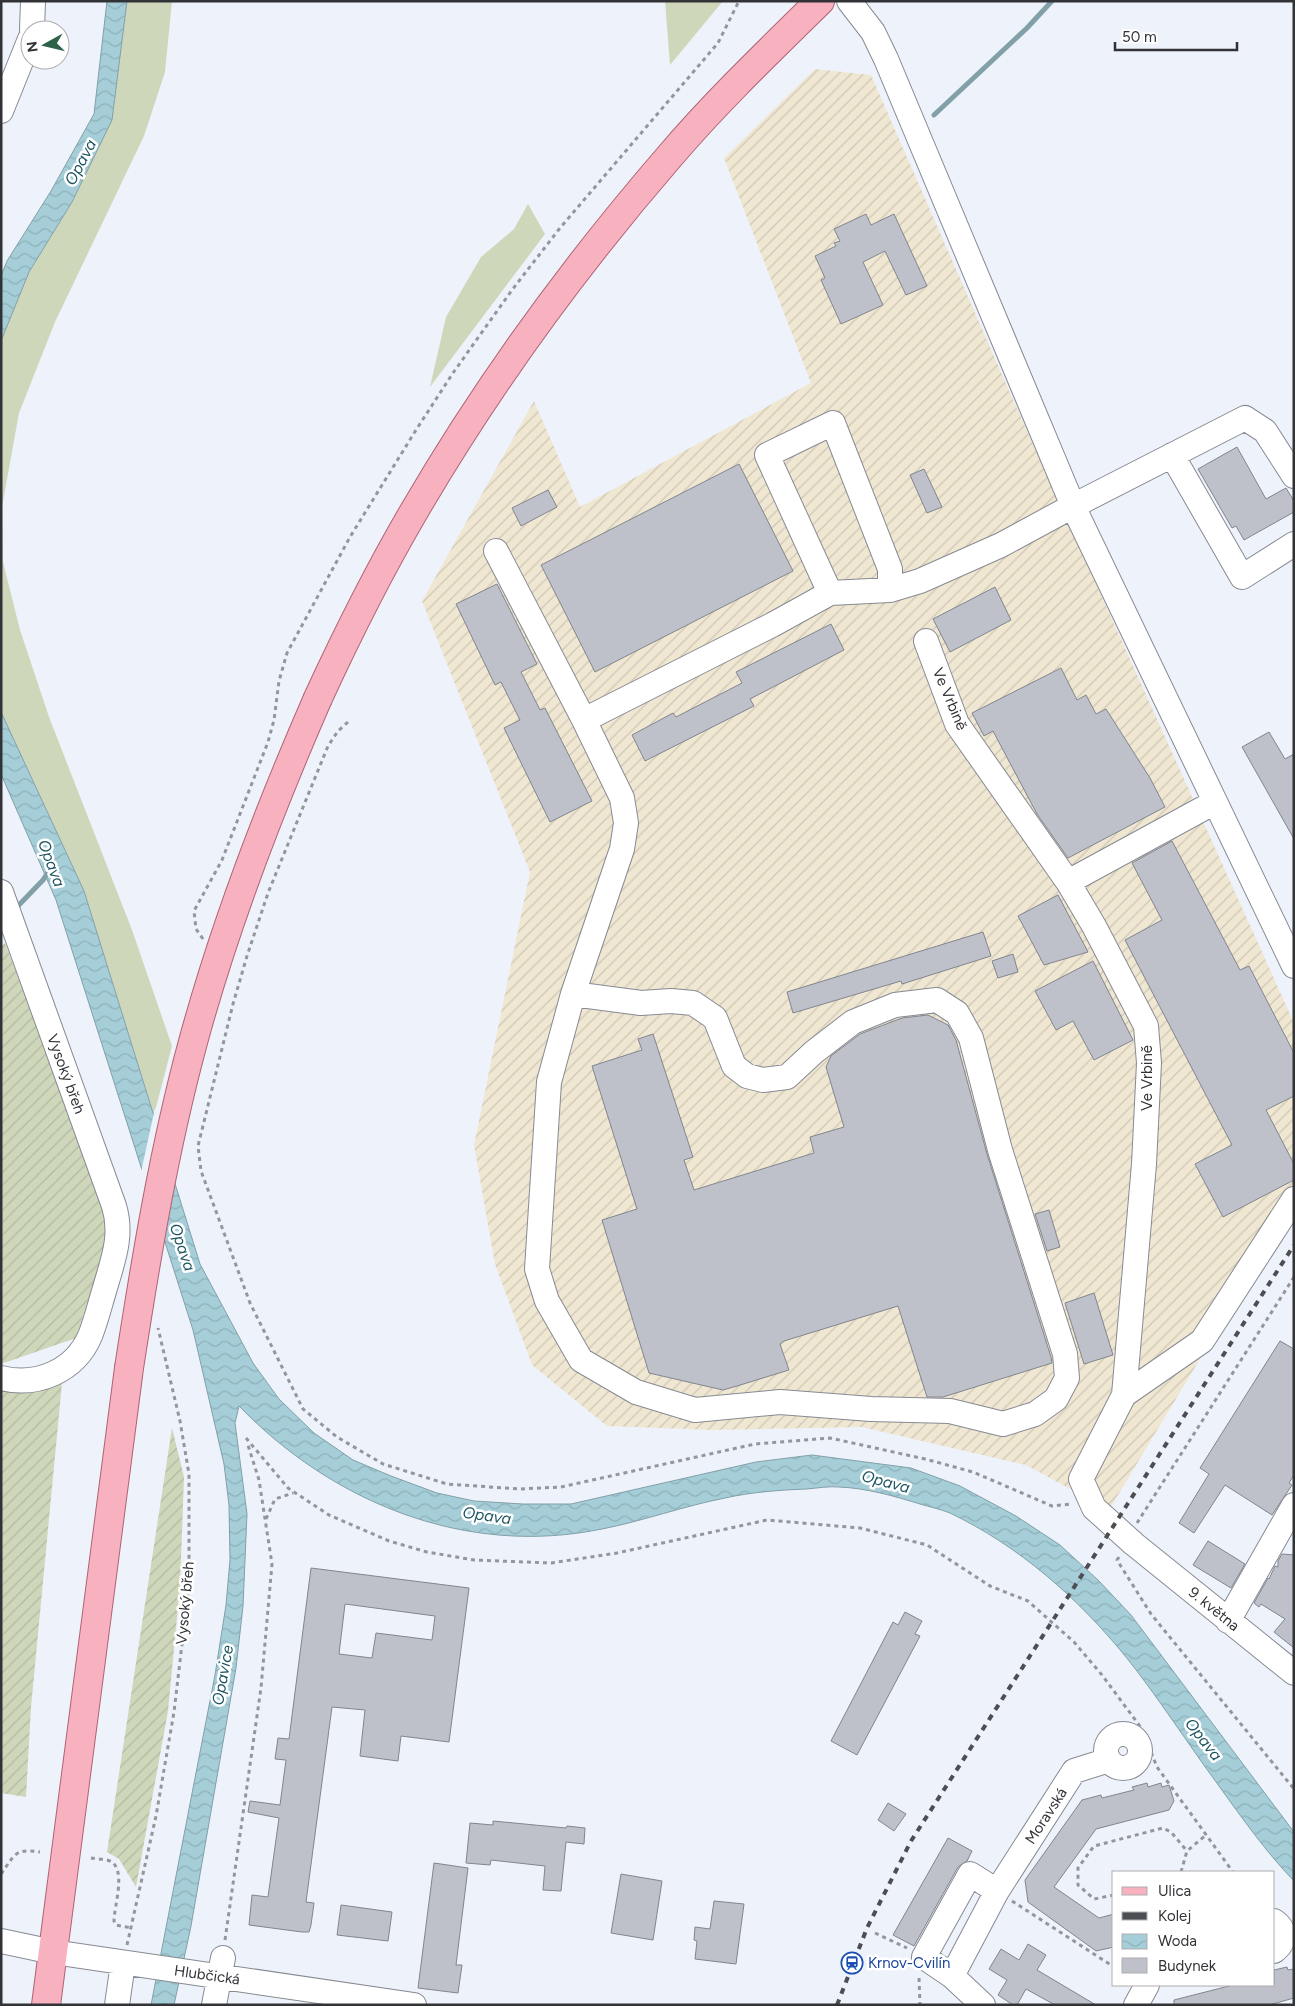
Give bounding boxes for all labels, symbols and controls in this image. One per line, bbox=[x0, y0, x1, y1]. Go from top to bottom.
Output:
north arrow bbox=[20, 20, 70, 70]
scale bar bbox=[1115, 20, 1238, 52]
text: 50 m bbox=[1122, 28, 1157, 46]
text: N bbox=[23, 40, 42, 53]
water label: Opava bbox=[61, 136, 100, 188]
street label: Ve Vrbině bbox=[929, 665, 971, 733]
water label: Opava bbox=[34, 837, 69, 889]
street label: Vysoký břeh bbox=[43, 1032, 89, 1116]
street label: Ve Vrbině bbox=[1138, 1045, 1156, 1111]
water label: Opava bbox=[166, 1221, 199, 1273]
water label: Opava bbox=[860, 1466, 912, 1497]
water label: Opava bbox=[461, 1503, 512, 1528]
street label: Vysoký břeh bbox=[172, 1561, 198, 1645]
street label: 9. května bbox=[1185, 1583, 1243, 1635]
water label: Opavice bbox=[208, 1643, 237, 1707]
water label: Opava bbox=[1181, 1714, 1226, 1764]
street label: Moravská bbox=[1021, 1784, 1071, 1848]
legend bbox=[1112, 1871, 1275, 1986]
text: Ulica bbox=[1158, 1882, 1191, 1900]
text: Kolej bbox=[1158, 1907, 1191, 1925]
text: Woda bbox=[1158, 1932, 1197, 1950]
station icon: Krnov-Cvilín bbox=[840, 1951, 864, 1975]
place label: Krnov-Cvilín bbox=[868, 1954, 950, 1972]
text: Budynek bbox=[1158, 1957, 1217, 1975]
street label: Hlubčická bbox=[173, 1961, 241, 1989]

